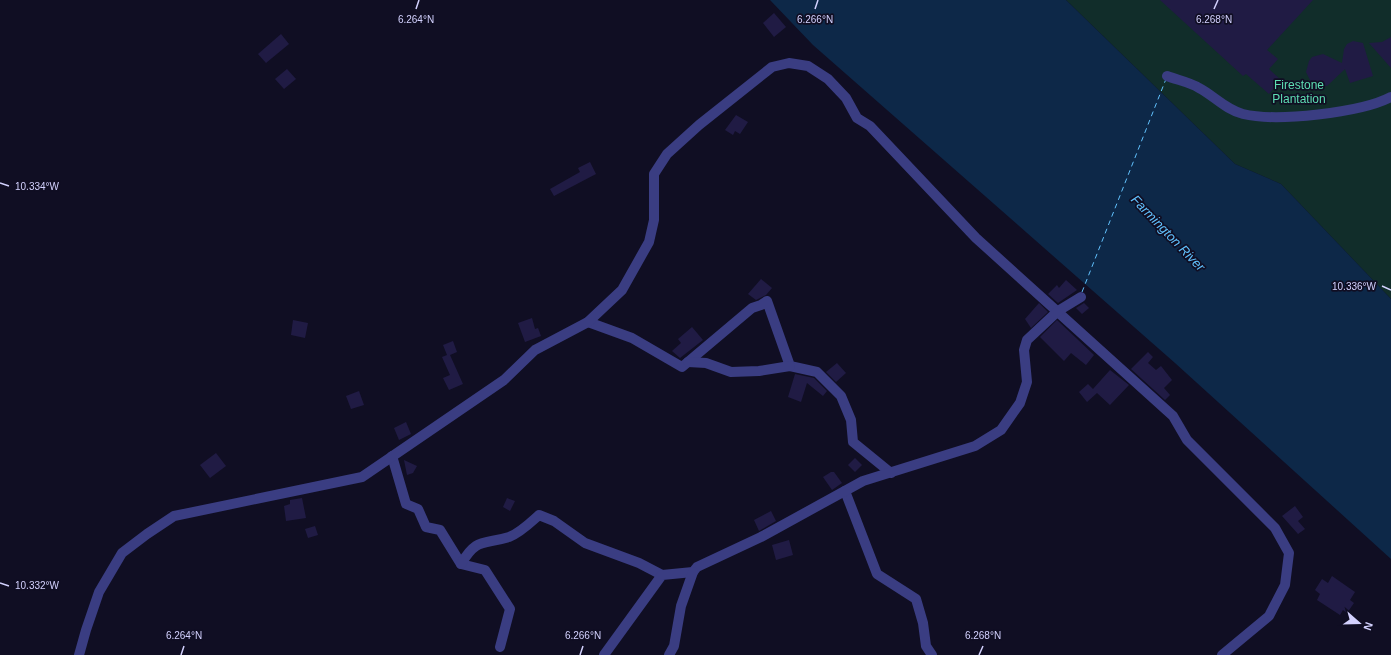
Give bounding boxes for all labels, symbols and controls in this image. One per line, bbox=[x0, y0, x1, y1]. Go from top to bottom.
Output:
text: 6.264°N bbox=[398, 14, 434, 25]
text: 6.266°N bbox=[797, 14, 833, 25]
text: 6.268°N bbox=[1196, 14, 1232, 25]
park label: Firestone Plantation bbox=[1272, 78, 1326, 106]
text: 10.334°W bbox=[15, 181, 60, 192]
water label: Farmington River bbox=[1128, 192, 1208, 275]
text: 10.336°W bbox=[1332, 281, 1377, 292]
text: 10.332°W bbox=[15, 580, 60, 591]
north arrow bbox=[1339, 603, 1379, 643]
text: N bbox=[1361, 621, 1375, 632]
text: 6.264°N bbox=[166, 630, 202, 641]
text: 6.266°N bbox=[565, 630, 601, 641]
text: 6.268°N bbox=[965, 630, 1001, 641]

